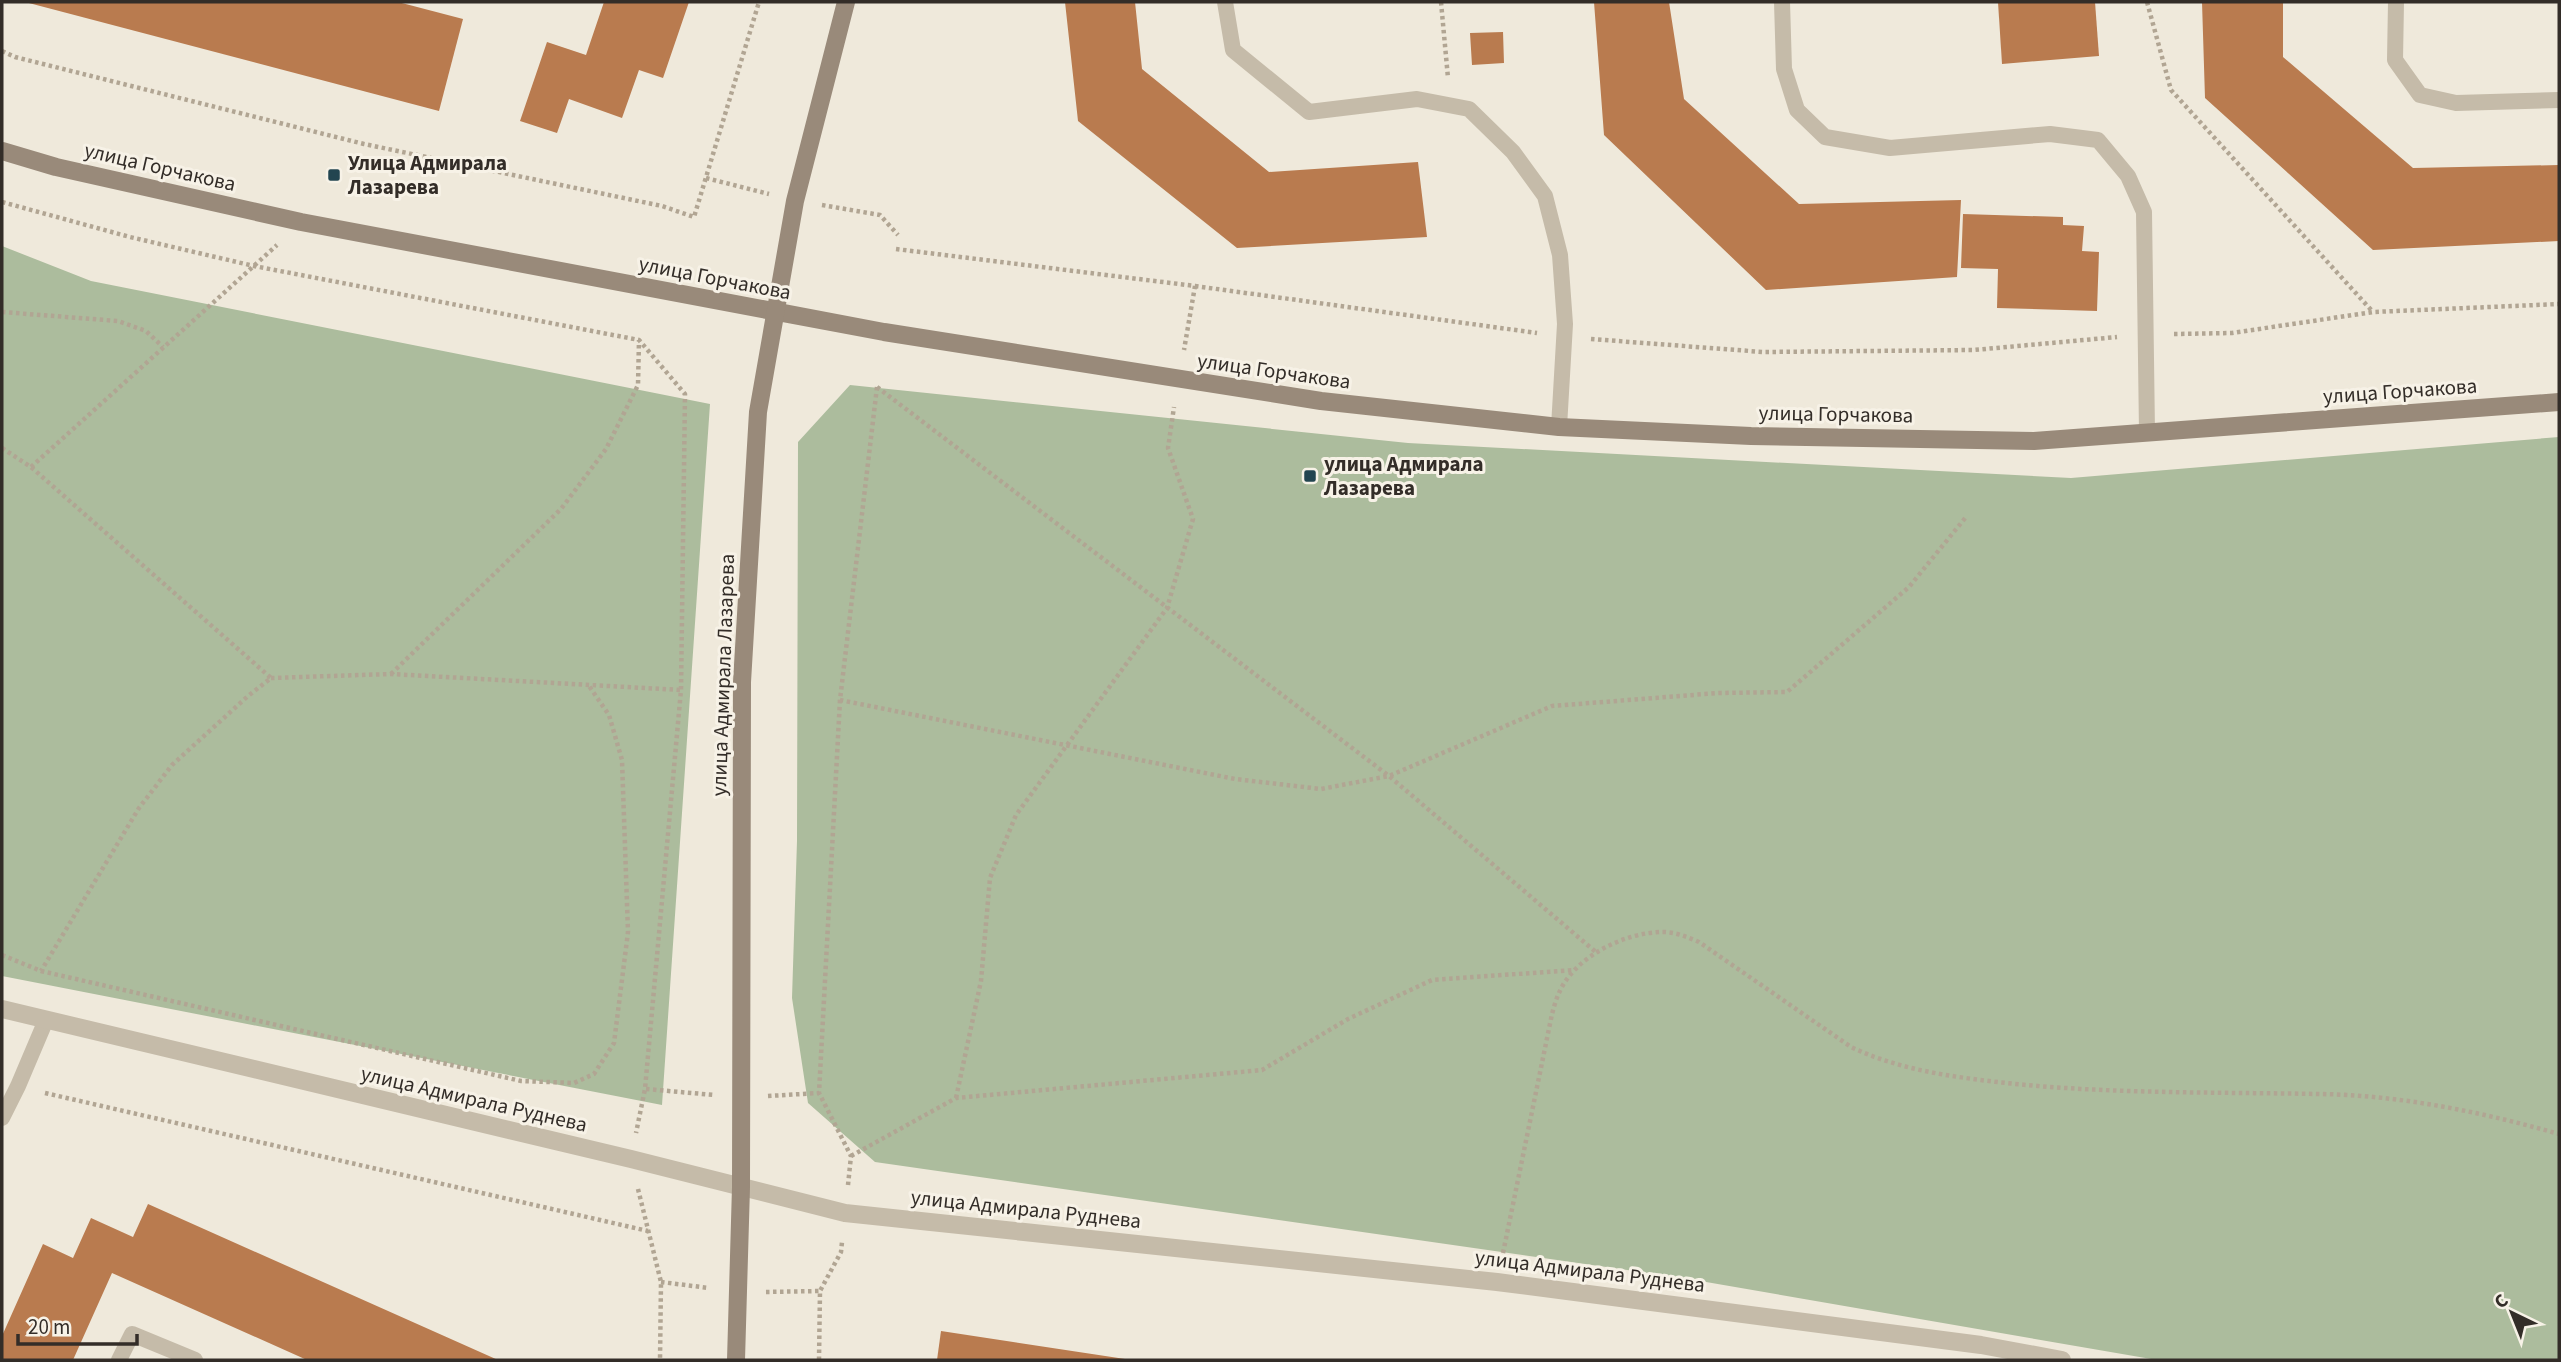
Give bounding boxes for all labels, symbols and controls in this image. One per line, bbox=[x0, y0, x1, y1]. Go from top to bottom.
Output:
street label: улица Горчакова bbox=[81, 135, 239, 199]
place label: Улица Адмирала Лазарева bbox=[347, 148, 507, 202]
marker: Улица Адмирала Лазарева bbox=[326, 167, 342, 183]
street label: улица Горчакова bbox=[636, 249, 794, 307]
street label: улица Горчакова bbox=[1195, 345, 1353, 397]
street label: улица Горчакова bbox=[2322, 371, 2478, 411]
street label: улица Горчакова bbox=[1758, 398, 1914, 430]
place label: улица Адмирала Лазарева bbox=[1323, 449, 1484, 503]
marker: улица Адмирала Лазарева bbox=[1302, 468, 1318, 484]
street label: улица Адмирала Лазарева bbox=[704, 553, 742, 797]
street label: улица Адмирала Руднева bbox=[358, 1058, 590, 1140]
street label: улица Адмирала Руднева bbox=[909, 1182, 1143, 1236]
street label: улица Адмирала Руднева bbox=[1473, 1242, 1707, 1300]
north arrow bbox=[2477, 1278, 2547, 1348]
text: С bbox=[2488, 1288, 2515, 1315]
scale bar bbox=[18, 1302, 136, 1346]
text: 20 m bbox=[28, 1312, 70, 1342]

